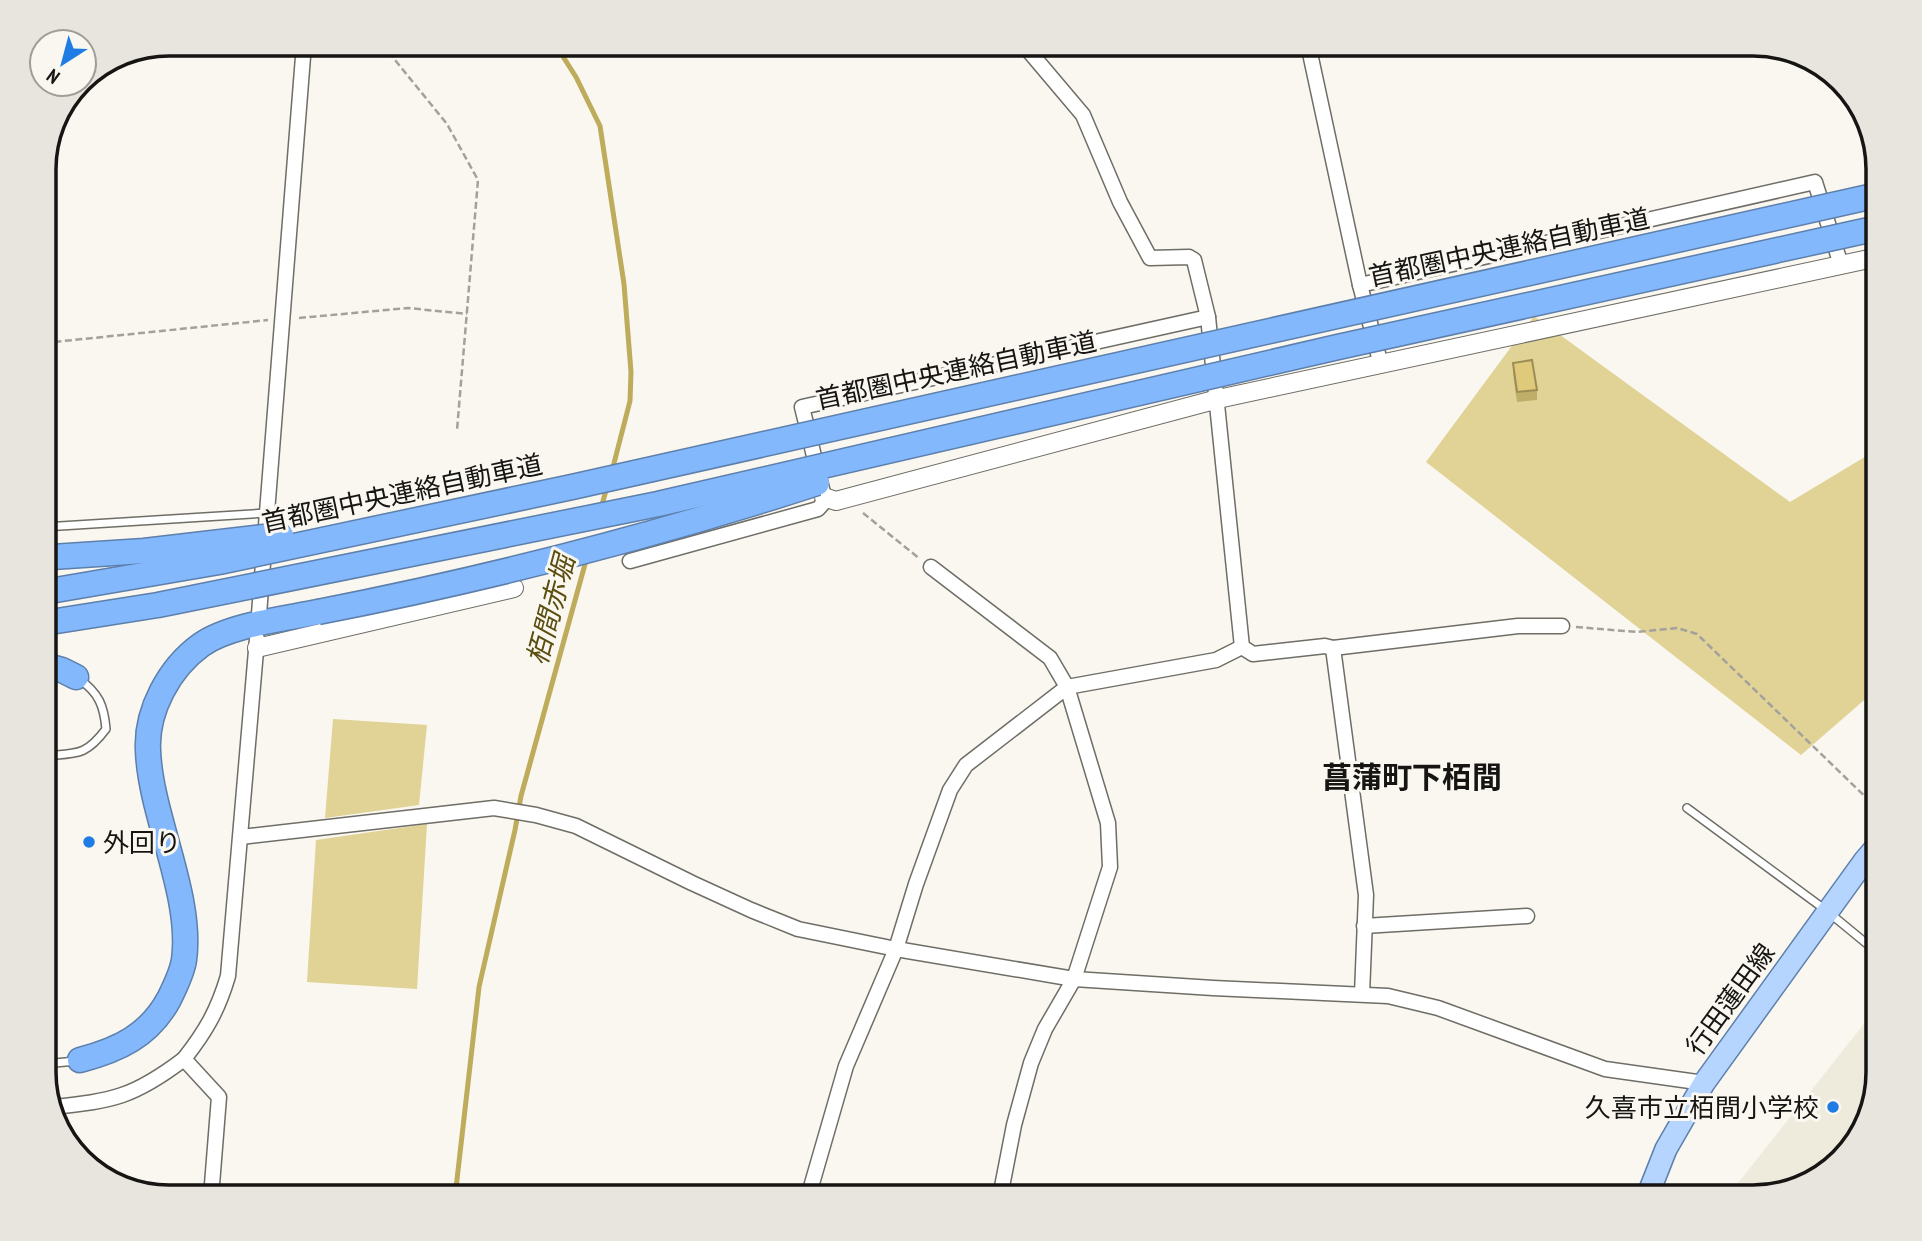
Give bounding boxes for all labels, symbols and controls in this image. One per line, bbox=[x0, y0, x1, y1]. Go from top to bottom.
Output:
north arrow bbox=[28, 28, 98, 98]
text: N bbox=[42, 64, 64, 89]
street label: 首都圏中央連絡自動車道 bbox=[1366, 201, 1652, 293]
street label: 首都圏中央連絡自動車道 bbox=[813, 324, 1099, 416]
street label: 首都圏中央連絡自動車道 bbox=[259, 447, 545, 539]
water label: 栢間赤堀 bbox=[518, 547, 583, 669]
district label: 菖蒲町下栢間 bbox=[1322, 757, 1502, 796]
place label: 外回り bbox=[103, 826, 181, 859]
marker: 外回り bbox=[81, 834, 97, 850]
street label: 行田蓮田線 bbox=[1678, 937, 1782, 1061]
place label: 久喜市立栢間小学校 bbox=[1585, 1091, 1819, 1124]
marker: 久喜市立栢間小学校 bbox=[1825, 1099, 1841, 1115]

